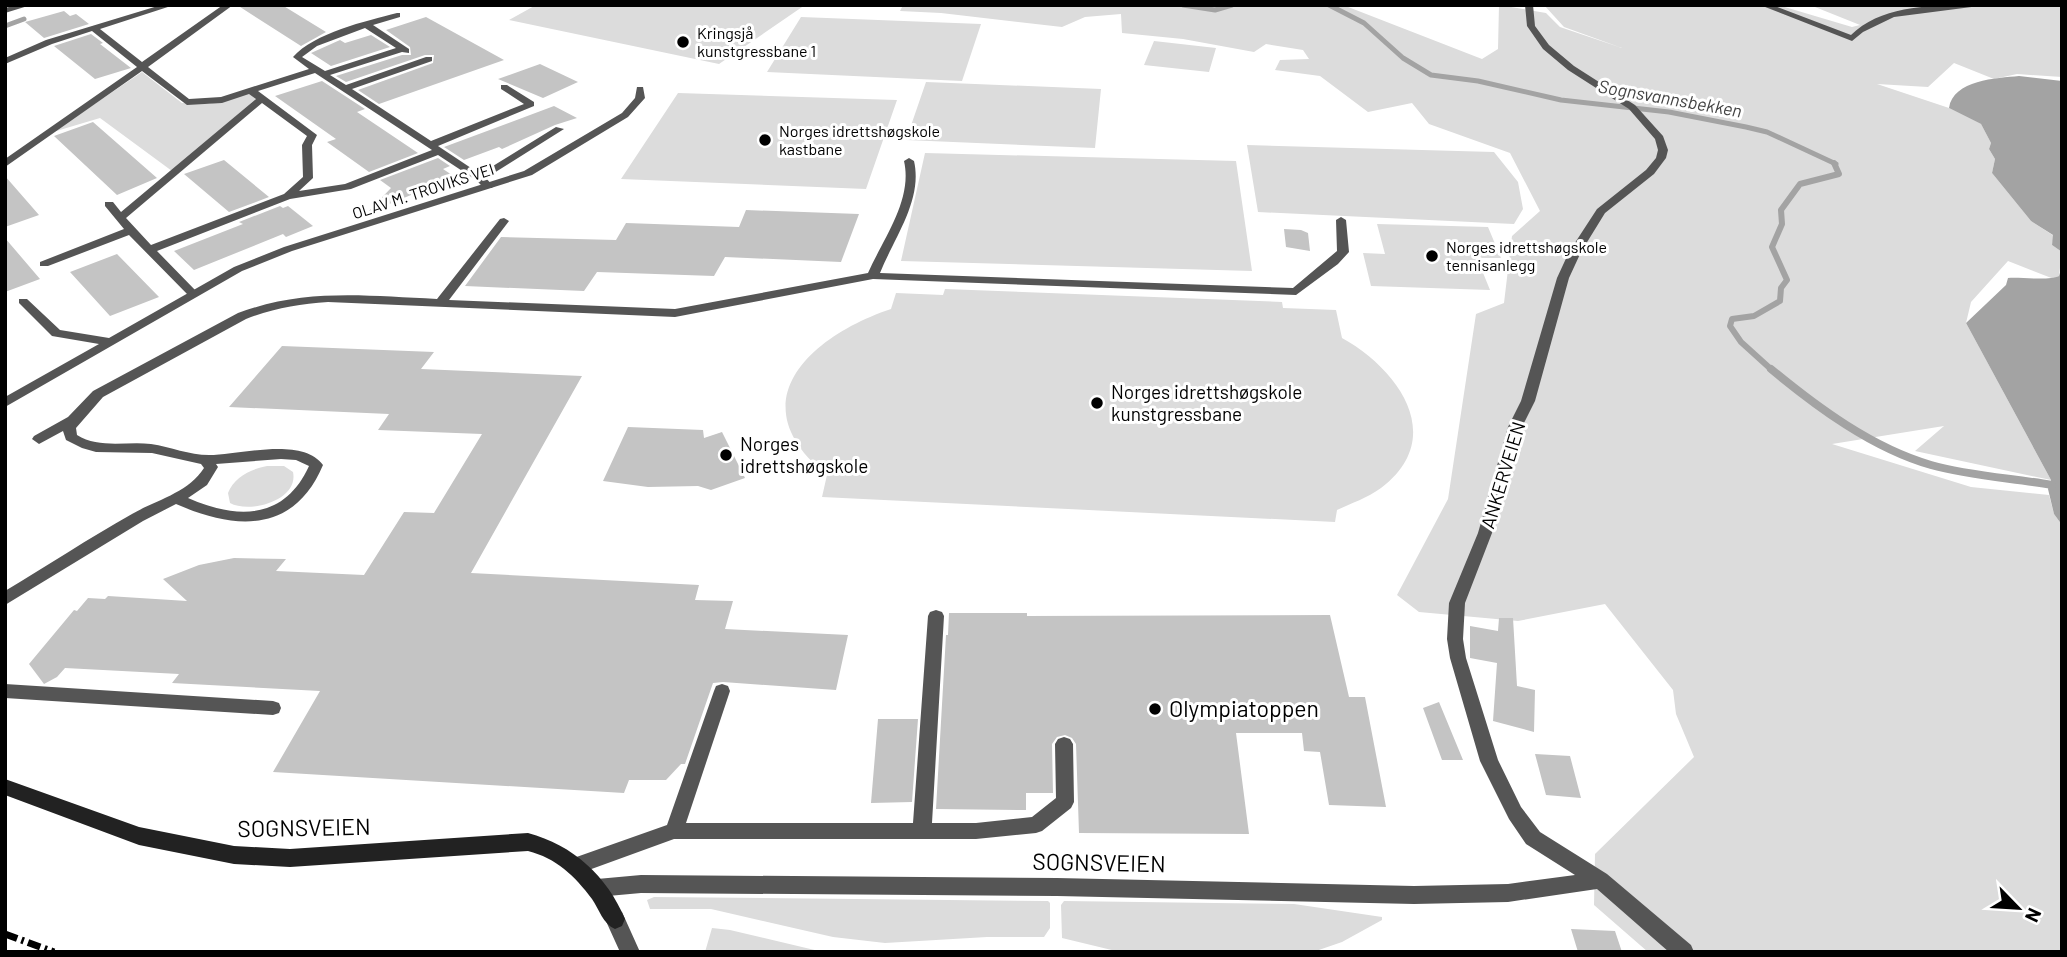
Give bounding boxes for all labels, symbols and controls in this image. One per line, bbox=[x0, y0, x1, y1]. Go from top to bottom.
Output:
place label: Kringsjå kunstgressbane 1 bbox=[697, 23, 816, 60]
marker: Kringsjå kunstgressbane 1 bbox=[675, 34, 691, 50]
water label: Sognsvannsbekken bbox=[1597, 75, 1744, 121]
place label: Norges idrettshøgskole kastbane bbox=[779, 121, 940, 158]
marker: Norges idrettshøgskole kastbane bbox=[757, 132, 773, 148]
street label: OLAV M. TROVIKS VEI bbox=[350, 159, 496, 222]
place label: Norges idrettshøgskole tennisanlegg bbox=[1446, 237, 1607, 274]
marker: Norges idrettshøgskole tennisanlegg bbox=[1424, 248, 1440, 264]
place label: Norges idrettshøgskole kunstgressbane bbox=[1111, 380, 1302, 425]
marker: Norges idrettshøgskole kunstgressbane bbox=[1089, 395, 1105, 411]
street label: ANKERVEIEN bbox=[1475, 419, 1530, 531]
place label: Norges idrettshøgskole bbox=[740, 432, 868, 477]
marker: Norges idrettshøgskole bbox=[718, 447, 734, 463]
place label: Olympiatoppen bbox=[1169, 694, 1319, 722]
marker: Olympiatoppen bbox=[1147, 701, 1163, 717]
street label: SOGNSVEIEN bbox=[237, 812, 371, 842]
street label: SOGNSVEIEN bbox=[1032, 847, 1166, 877]
north arrow bbox=[1983, 873, 2053, 943]
text: N bbox=[2021, 905, 2047, 926]

